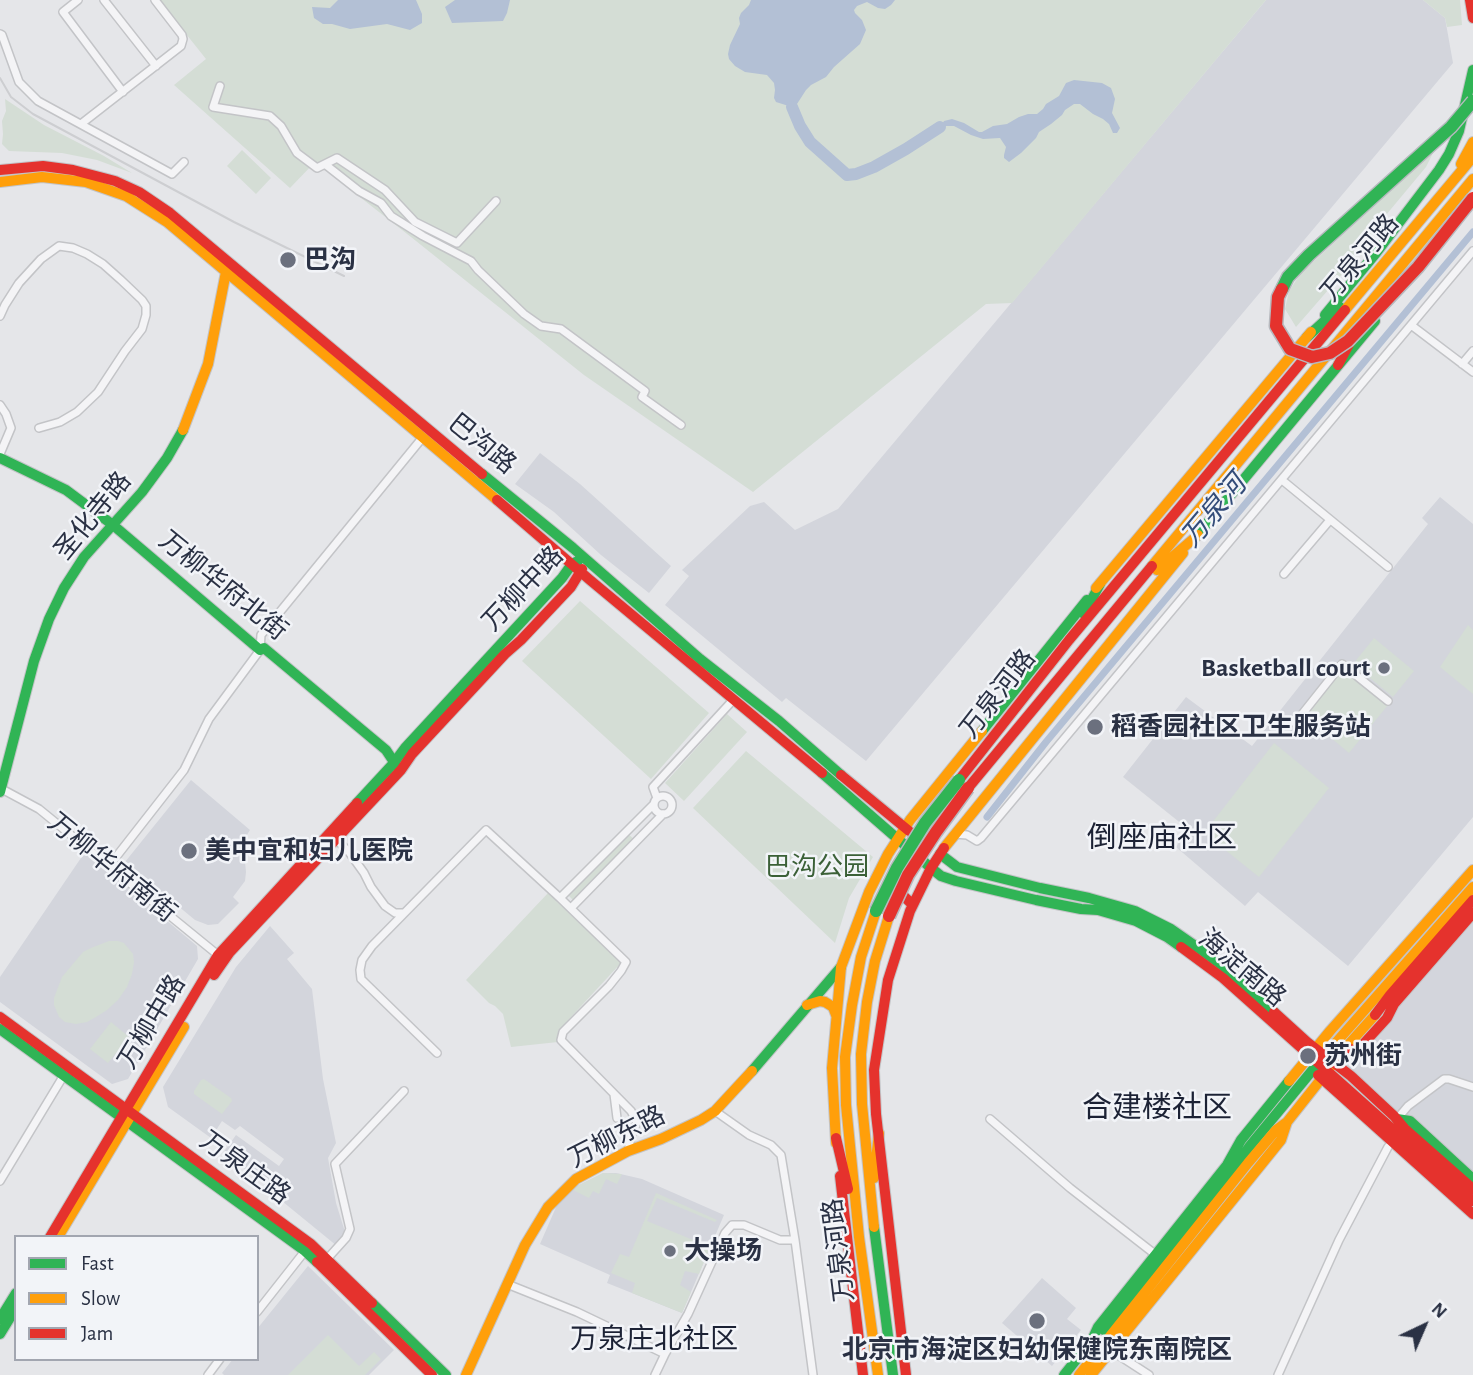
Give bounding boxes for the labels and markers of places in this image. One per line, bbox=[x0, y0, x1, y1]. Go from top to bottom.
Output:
place label: 巴沟 bbox=[304, 244, 356, 276]
marker: 巴沟 bbox=[278, 250, 298, 270]
place label: Basketball court bbox=[1201, 652, 1370, 684]
marker: Basketball court bbox=[1376, 660, 1392, 676]
place label: 稻香园社区卫生服务站 bbox=[1111, 711, 1371, 743]
marker: 稻香园社区卫生服务站 bbox=[1085, 717, 1105, 737]
place label: 美中宜和妇儿医院 bbox=[205, 835, 413, 867]
marker: 美中宜和妇儿医院 bbox=[179, 841, 199, 861]
place label: 苏州街 bbox=[1324, 1040, 1402, 1072]
marker: 苏州街 bbox=[1298, 1046, 1318, 1066]
place label: 大操场 bbox=[684, 1235, 762, 1267]
marker: 大操场 bbox=[662, 1243, 678, 1259]
marker: 北京市海淀区妇幼保健院东南院区 bbox=[1027, 1311, 1047, 1331]
place label: 北京市海淀区妇幼保健院东南院区 bbox=[842, 1334, 1232, 1366]

